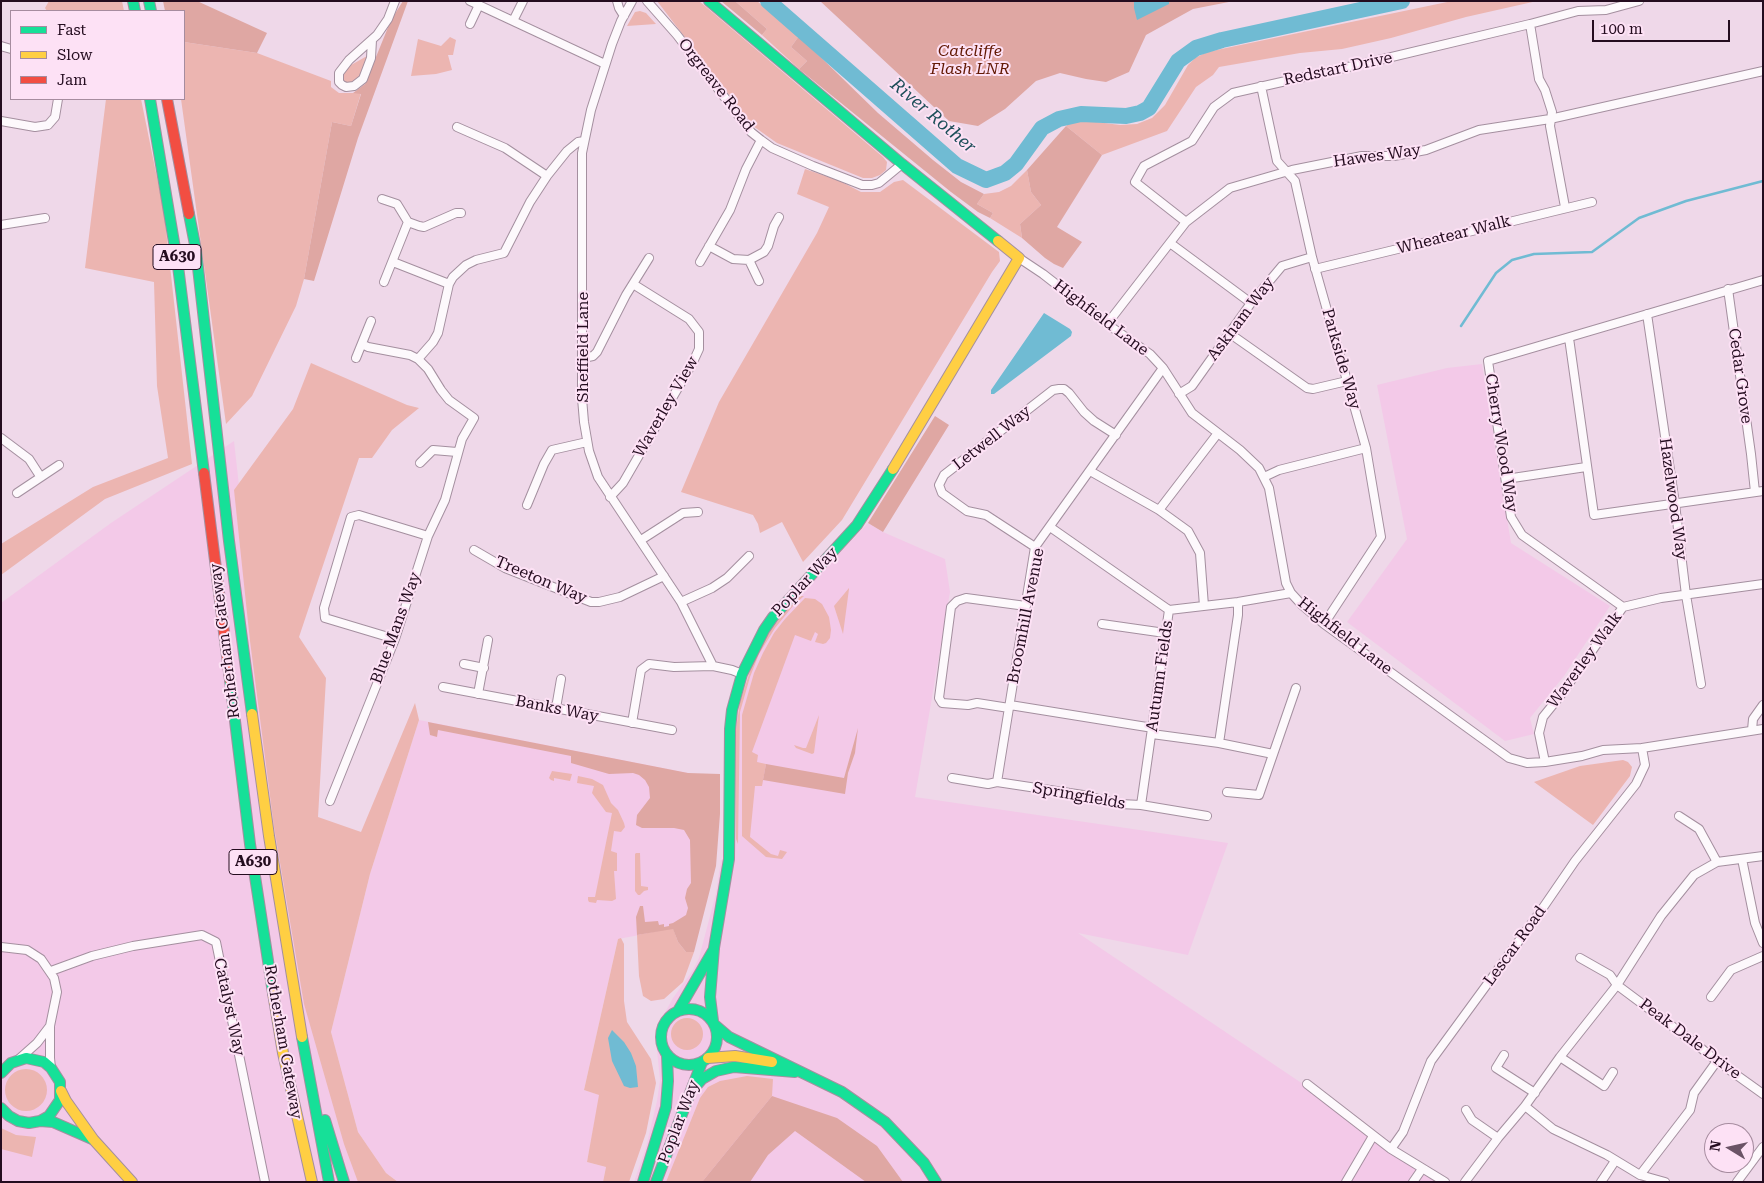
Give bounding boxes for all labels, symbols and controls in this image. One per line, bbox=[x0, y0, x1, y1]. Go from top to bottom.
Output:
legend bbox=[10, 10, 185, 100]
scale bar bbox=[1594, 10, 1732, 42]
text: 100 m bbox=[1600, 20, 1643, 38]
text: Fast bbox=[57, 21, 86, 39]
street label: Orgreave Road bbox=[674, 35, 758, 135]
park label: Catcliffe Flash LNR bbox=[930, 41, 1010, 79]
text: Slow bbox=[57, 46, 92, 64]
street label: Redstart Drive bbox=[1282, 48, 1394, 90]
text: Jam bbox=[57, 71, 87, 89]
water label: River Rother bbox=[886, 74, 980, 158]
street label: Hawes Way bbox=[1332, 140, 1422, 172]
street label: Wheatear Walk bbox=[1395, 212, 1513, 258]
road number: A630 bbox=[153, 244, 201, 270]
street label: Askham Way bbox=[1203, 273, 1279, 365]
street label: Highfield Lane bbox=[1050, 276, 1152, 360]
street label: Sheffield Lane bbox=[573, 292, 593, 402]
street label: Parkside Way bbox=[1317, 306, 1365, 412]
street label: Cedar Grove bbox=[1724, 327, 1756, 425]
street label: Waverley View bbox=[629, 353, 703, 461]
street label: Cherry Wood Way bbox=[1481, 372, 1521, 514]
street label: Letwell Way bbox=[949, 402, 1035, 474]
street label: Hazelwood Way bbox=[1655, 437, 1691, 561]
street label: Poplar Way bbox=[768, 543, 842, 621]
street label: Broomhill Avenue bbox=[1003, 547, 1049, 685]
street label: Treeton Way bbox=[492, 552, 590, 608]
street label: Rotherham Gateway bbox=[206, 562, 244, 720]
street label: Blue Mans Way bbox=[367, 570, 425, 686]
street label: Highfield Lane bbox=[1294, 593, 1396, 679]
street label: Waverley Walk bbox=[1544, 608, 1626, 712]
street label: Autumn Fields bbox=[1143, 619, 1177, 733]
street label: Banks Way bbox=[514, 692, 600, 726]
street label: Springfields bbox=[1031, 778, 1127, 814]
road number: A630 bbox=[229, 850, 277, 874]
street label: Lescar Road bbox=[1480, 902, 1550, 990]
street label: Catalyst Way bbox=[209, 956, 249, 1058]
street label: Rotherham Gateway bbox=[260, 963, 306, 1121]
street label: Peak Dale Drive bbox=[1635, 995, 1745, 1083]
street label: Poplar Way bbox=[654, 1078, 704, 1166]
north arrow bbox=[1704, 1123, 1754, 1173]
text: N bbox=[1706, 1139, 1724, 1152]

